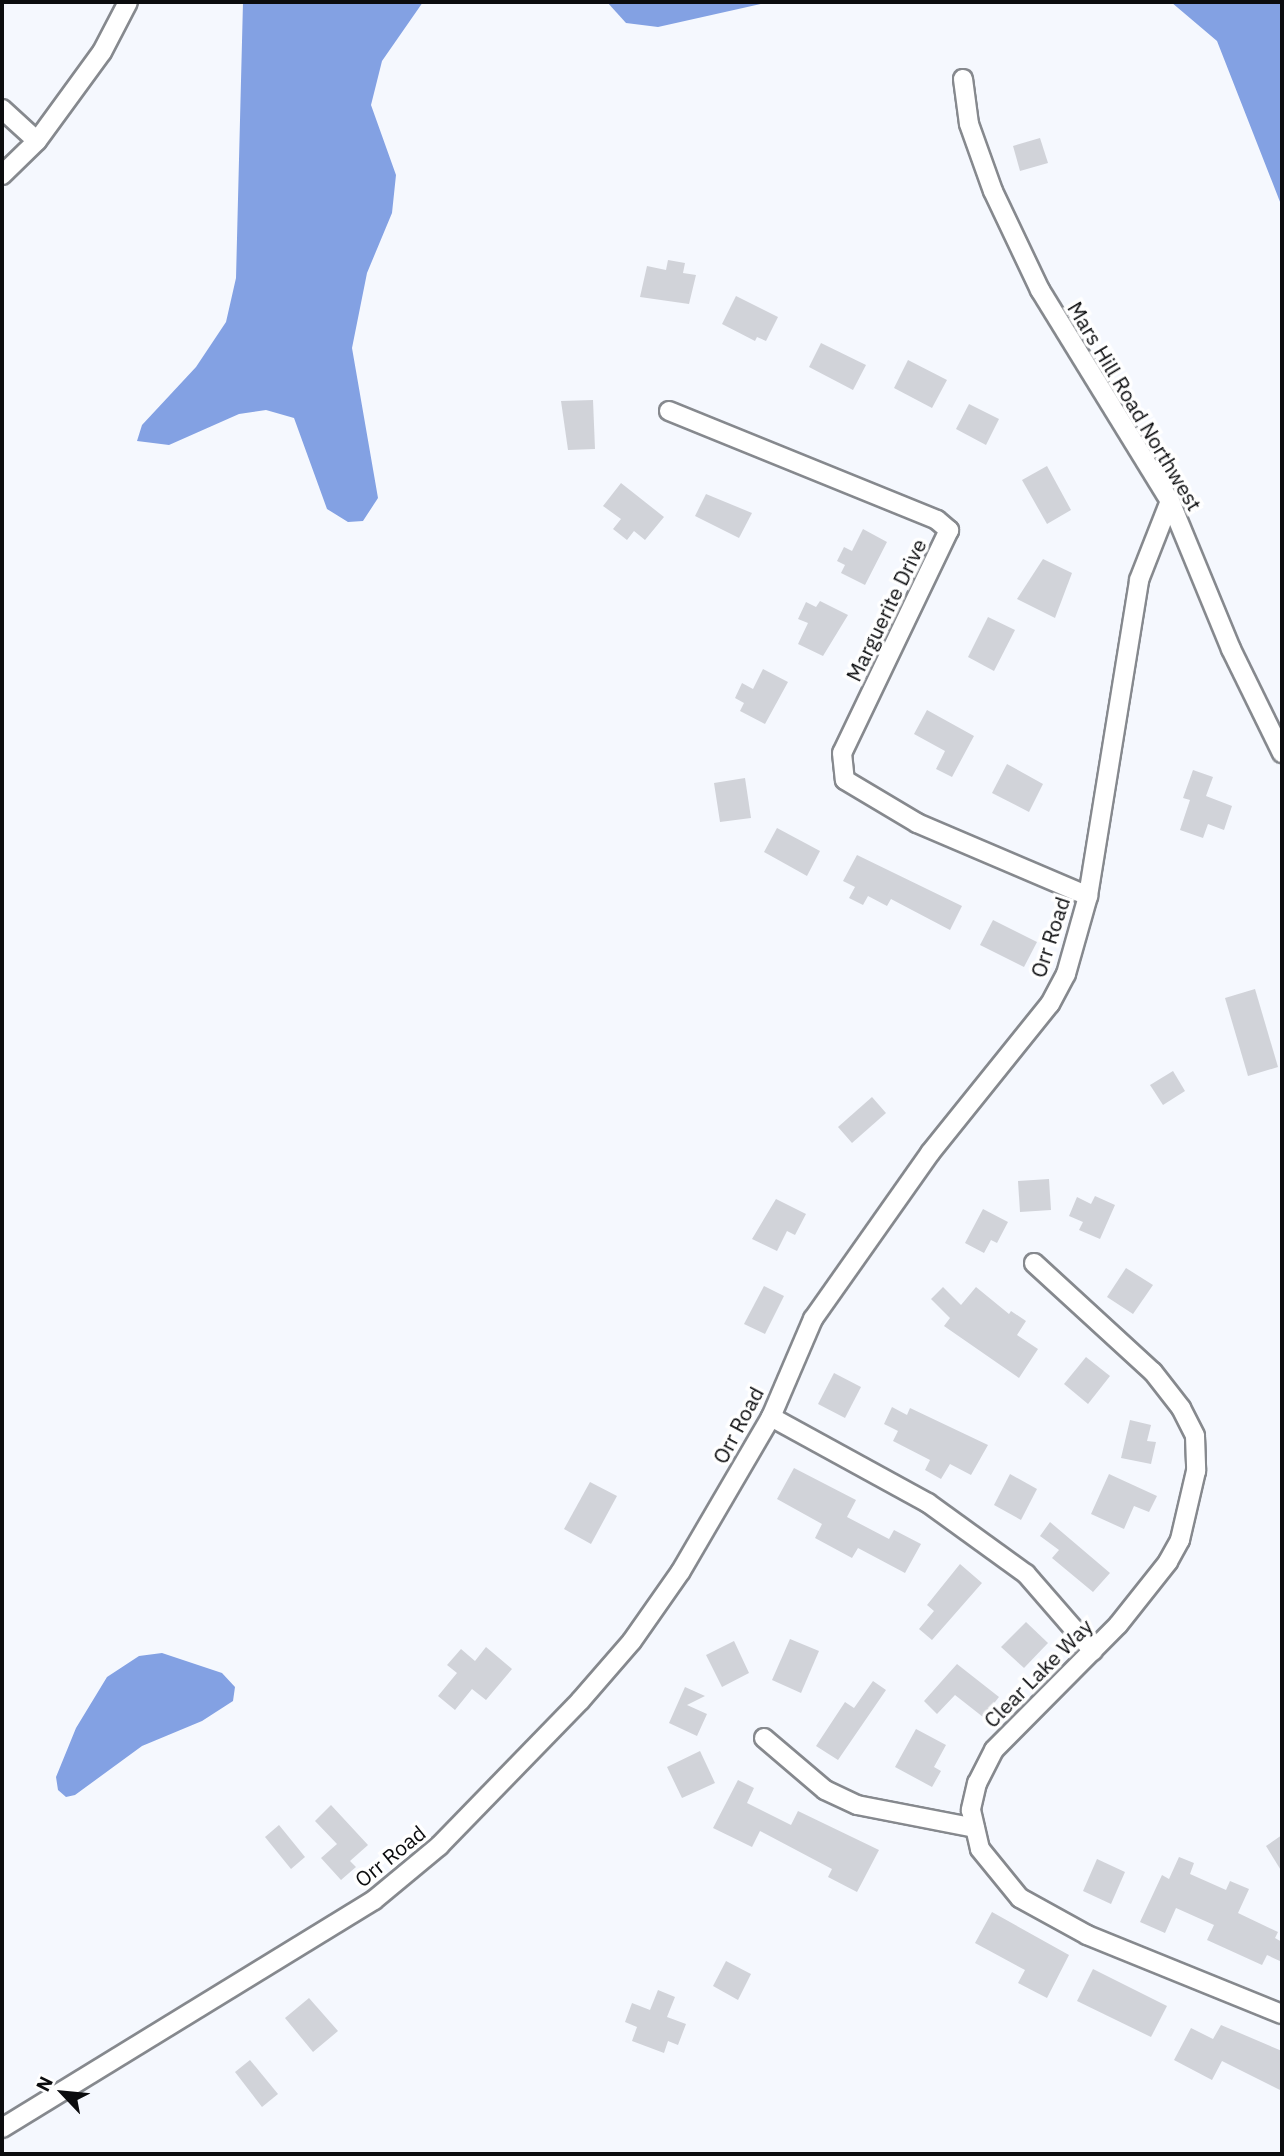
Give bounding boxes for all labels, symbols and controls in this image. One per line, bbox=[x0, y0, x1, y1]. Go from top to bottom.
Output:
street label: Mars Hill Road Northwest bbox=[1063, 297, 1207, 515]
street label: Marguerite Drive bbox=[841, 535, 931, 685]
street label: Orr Road bbox=[1025, 893, 1075, 981]
street label: Orr Road bbox=[707, 1382, 769, 1468]
street label: Clear Lake Way bbox=[978, 1613, 1098, 1733]
street label: Orr Road bbox=[350, 1820, 430, 1892]
north arrow bbox=[28, 2058, 98, 2128]
text: N bbox=[30, 2072, 58, 2095]

